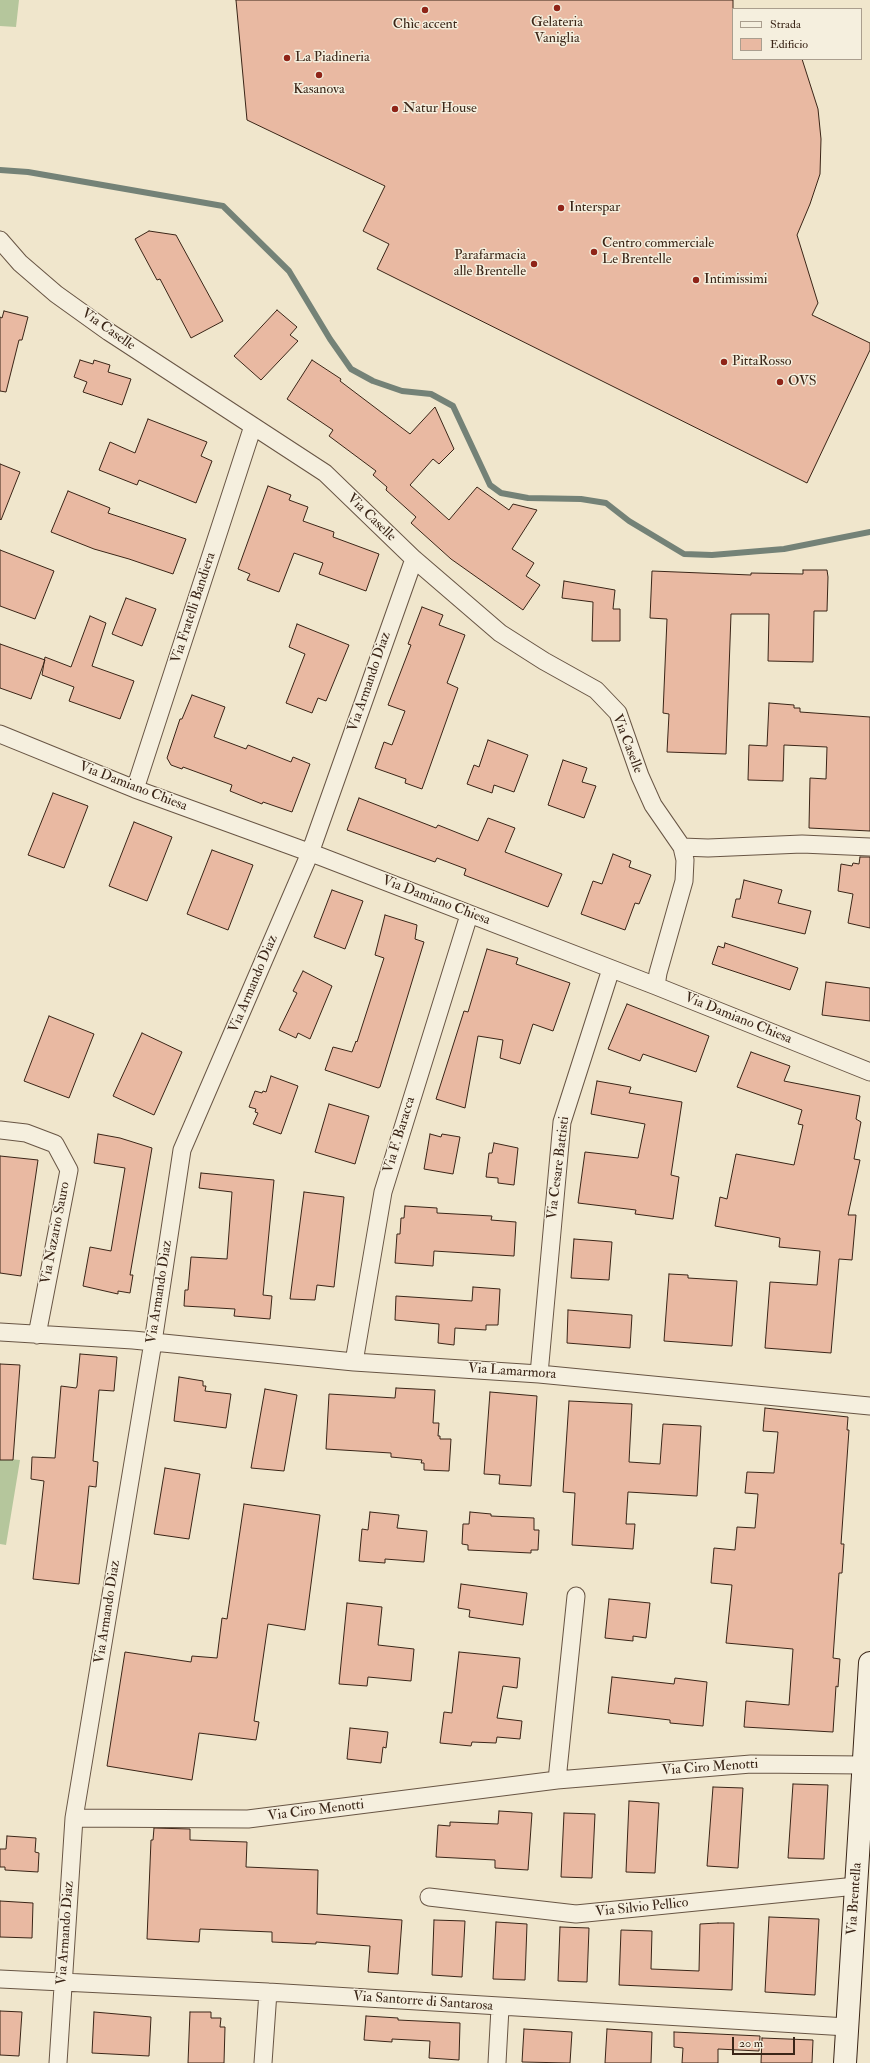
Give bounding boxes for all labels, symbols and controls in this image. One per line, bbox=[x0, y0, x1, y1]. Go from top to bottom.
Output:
marker: Gelateria Vaniglia bbox=[552, 3, 562, 13]
marker: Chìc accent bbox=[420, 5, 430, 15]
legend bbox=[732, 8, 862, 60]
place label: Gelateria Vaniglia bbox=[531, 15, 583, 48]
place label: Chìc accent bbox=[393, 17, 457, 33]
text: Strada bbox=[770, 17, 801, 32]
text: Edificio bbox=[770, 37, 808, 52]
place label: La Piadineria bbox=[295, 50, 370, 66]
marker: La Piadineria bbox=[282, 53, 292, 63]
marker: Kasanova bbox=[314, 70, 324, 80]
place label: Kasanova bbox=[293, 82, 345, 98]
place label: Natur House bbox=[403, 101, 477, 117]
marker: Natur House bbox=[390, 104, 400, 114]
place label: Interspar bbox=[569, 200, 620, 216]
marker: Interspar bbox=[556, 203, 566, 213]
place label: Centro commerciale Le Brentelle bbox=[602, 236, 714, 268]
marker: Centro commerciale Le Brentelle bbox=[589, 247, 599, 257]
place label: Parafarmacia alle Brentelle bbox=[454, 248, 526, 280]
marker: Parafarmacia alle Brentelle bbox=[529, 259, 539, 269]
place label: Intimissimi bbox=[704, 272, 768, 288]
marker: Intimissimi bbox=[691, 275, 701, 285]
street label: Via Caselle bbox=[78, 305, 138, 355]
place label: PittaRosso bbox=[732, 354, 792, 370]
marker: PittaRosso bbox=[719, 357, 729, 367]
place label: OVS bbox=[788, 374, 817, 390]
marker: OVS bbox=[775, 377, 785, 387]
street label: Via Caselle bbox=[343, 490, 399, 546]
street label: Via Fratelli Bandiera bbox=[168, 551, 220, 665]
street label: Via Armando Diaz bbox=[345, 630, 395, 734]
street label: Via Caselle bbox=[608, 712, 646, 776]
street label: Via Damiano Chiesa bbox=[77, 759, 189, 815]
street label: Via Damiano Chiesa bbox=[380, 873, 492, 929]
street label: Via Armando Diaz bbox=[226, 933, 282, 1035]
street label: Via Damiano Chiesa bbox=[682, 990, 794, 1048]
street label: Via F. Baracca bbox=[380, 1095, 420, 1175]
street label: Via Cesare Battisti bbox=[544, 1116, 574, 1220]
street label: Via Nazario Sauro bbox=[38, 1180, 74, 1286]
street label: Via Armando Diaz bbox=[144, 1239, 176, 1345]
street label: Via Lamarmora bbox=[467, 1361, 557, 1383]
street label: Via Armando Diaz bbox=[92, 1559, 124, 1665]
street label: Via Ciro Menotti bbox=[661, 1756, 759, 1780]
street label: Via Ciro Menotti bbox=[267, 1797, 365, 1825]
street label: Via Brentella bbox=[844, 1862, 866, 1936]
street label: Via Armando Diaz bbox=[54, 1880, 78, 1986]
street label: Via Silvio Pellico bbox=[595, 1895, 689, 1921]
street label: Via Santorre di Santarosa bbox=[352, 1989, 494, 2015]
scale bar bbox=[734, 2029, 797, 2055]
text: 20 m bbox=[739, 2036, 763, 2051]

